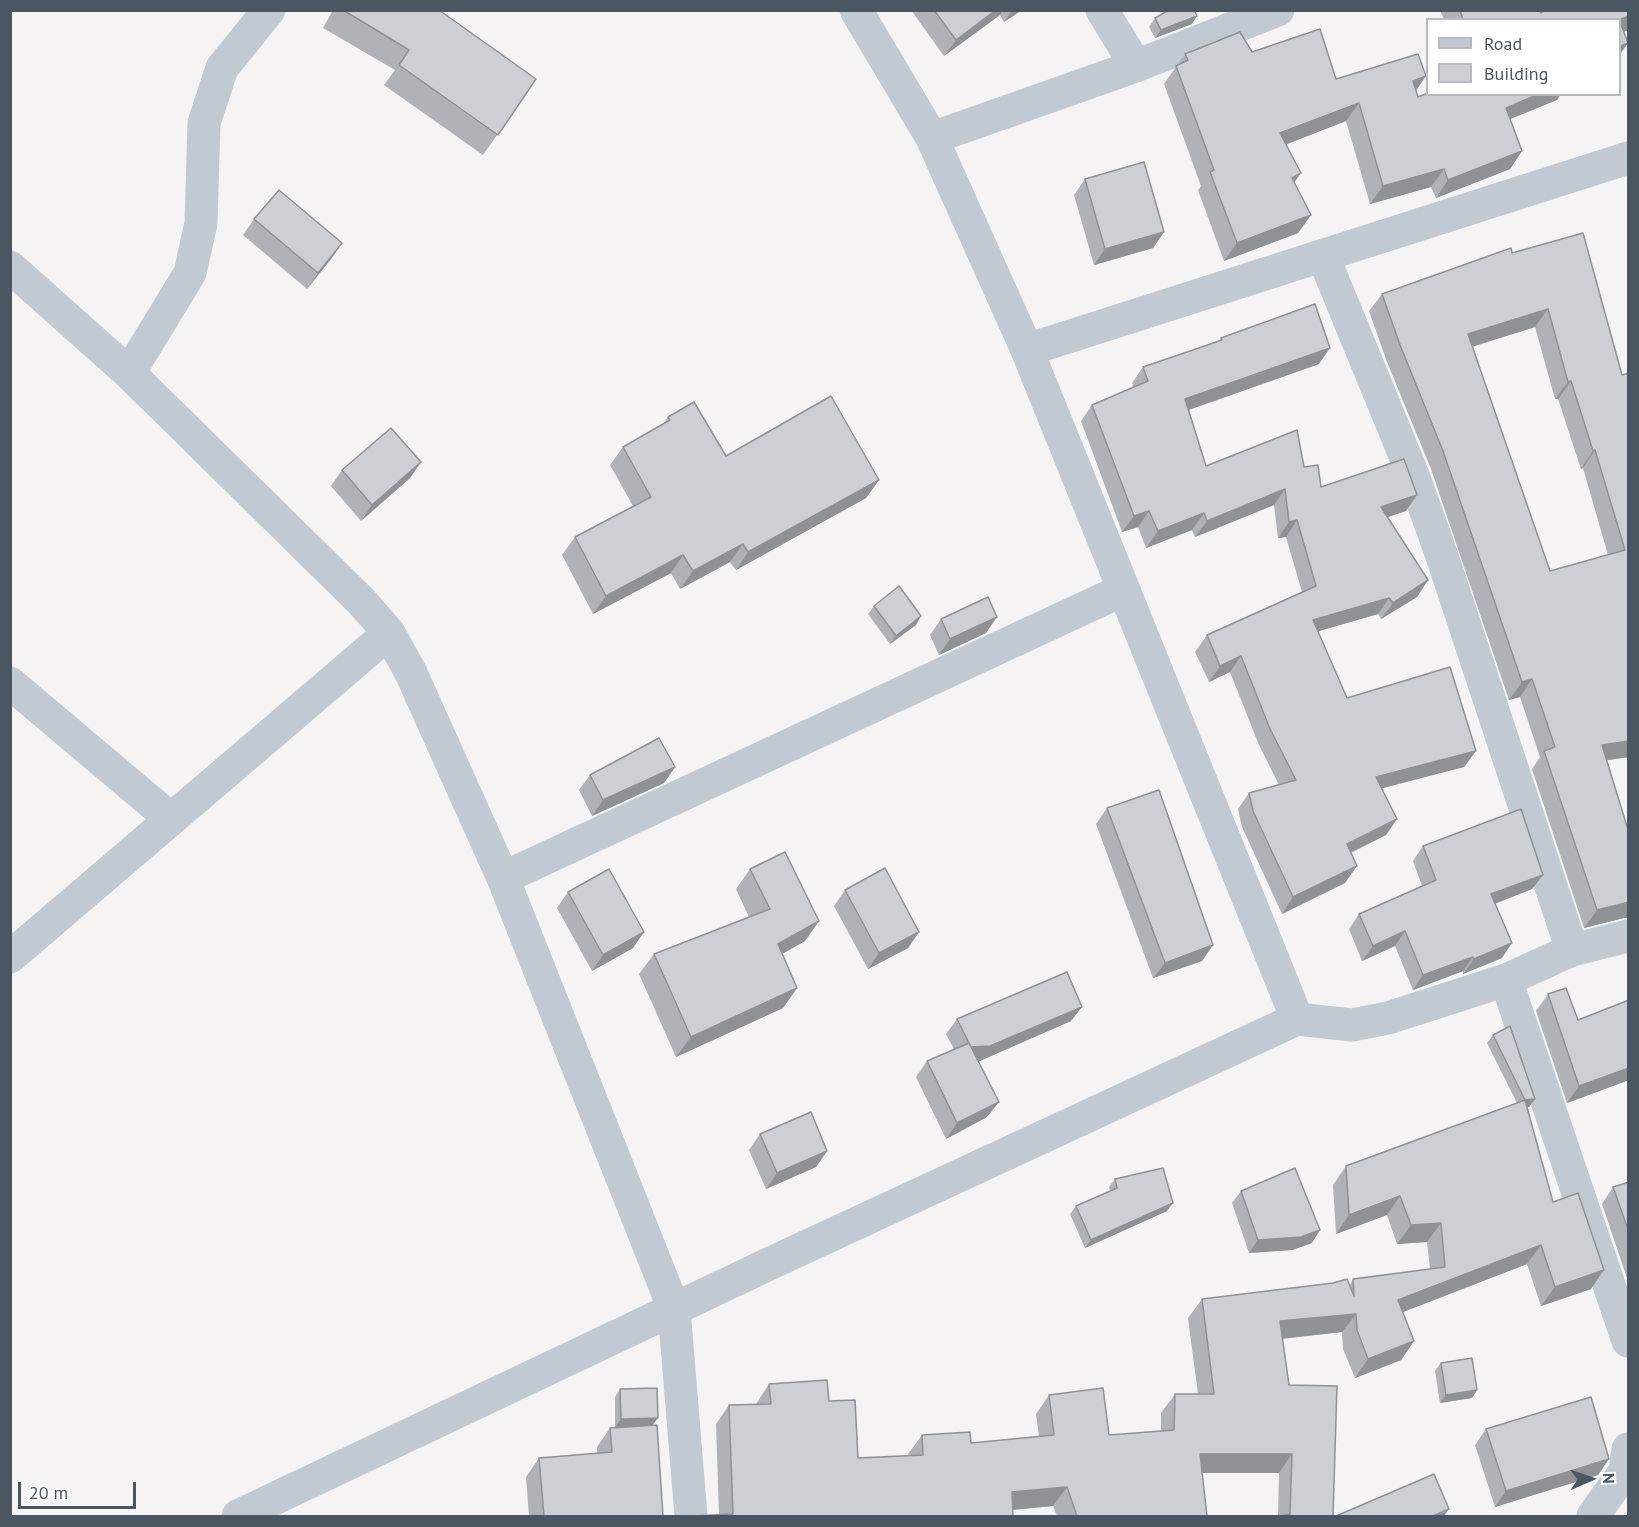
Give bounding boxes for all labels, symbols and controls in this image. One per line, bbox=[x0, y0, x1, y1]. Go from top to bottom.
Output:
legend bbox=[1426, 18, 1621, 96]
text: Road bbox=[1484, 32, 1522, 55]
text: Building bbox=[1484, 62, 1548, 85]
north arrow bbox=[1561, 1449, 1621, 1509]
scale bar bbox=[21, 1470, 140, 1508]
text: N bbox=[1599, 1473, 1619, 1484]
text: 20 m bbox=[29, 1481, 68, 1504]

